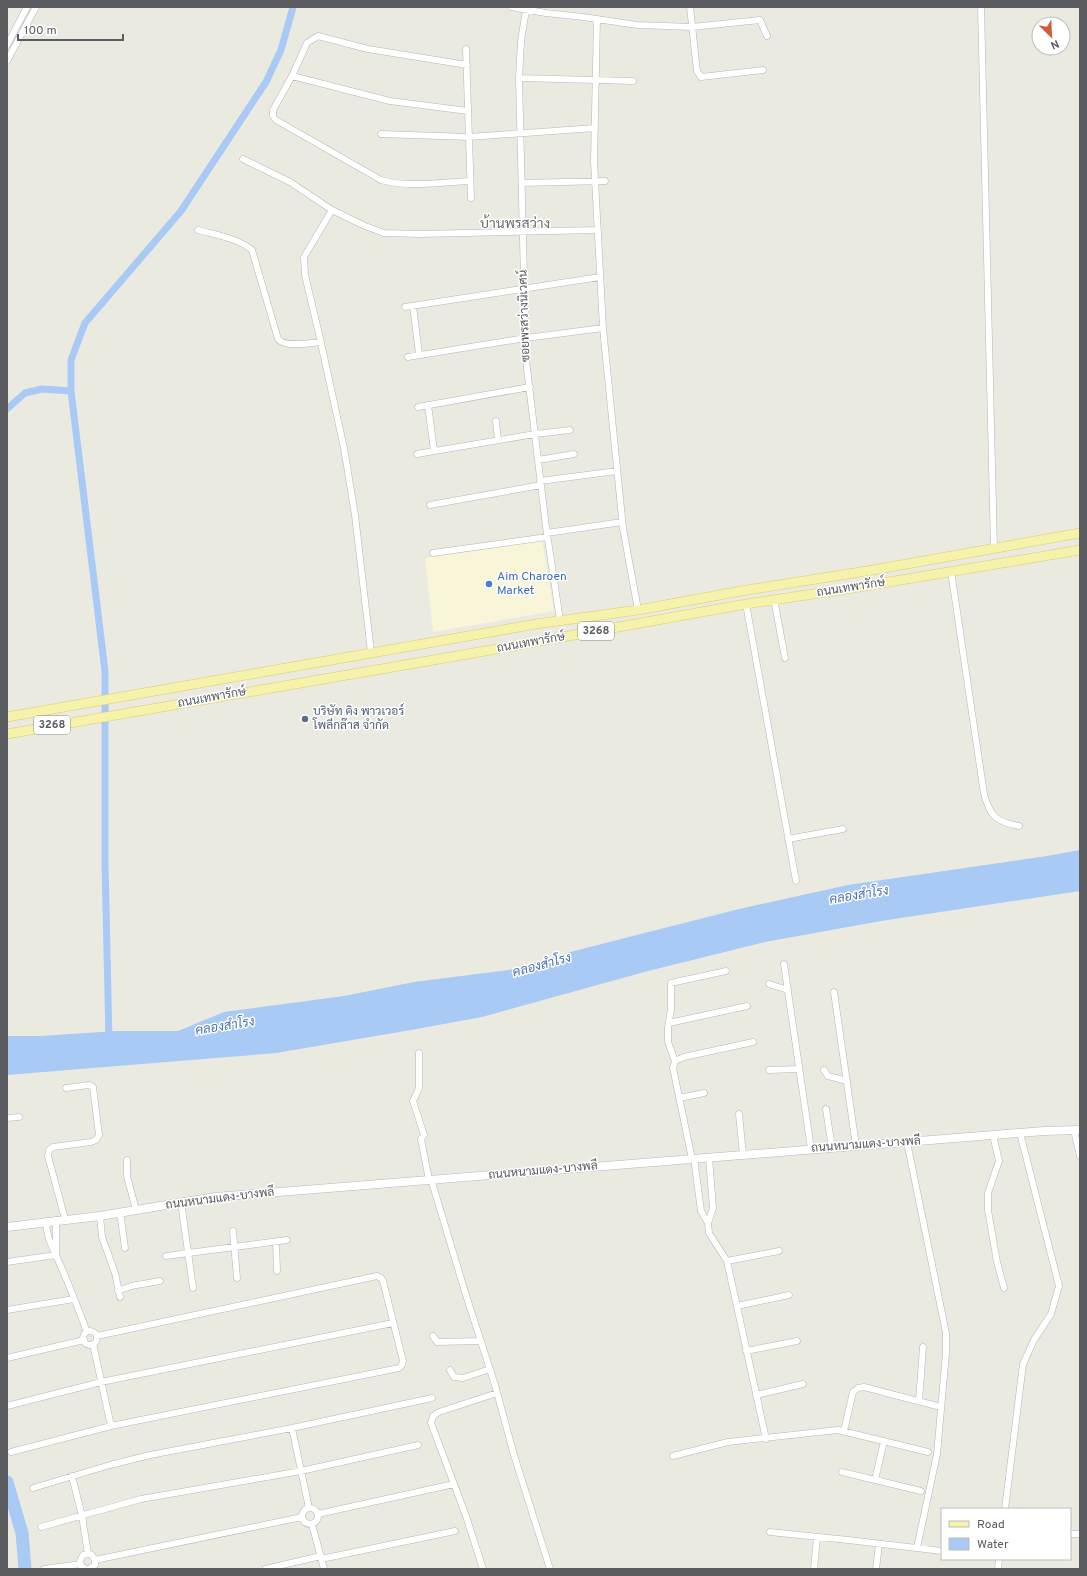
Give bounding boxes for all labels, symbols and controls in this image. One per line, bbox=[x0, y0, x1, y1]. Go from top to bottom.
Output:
scale bar bbox=[18, 16, 123, 42]
north arrow bbox=[1031, 16, 1071, 56]
text: 100 m bbox=[24, 23, 57, 39]
text: N bbox=[1048, 36, 1061, 52]
district label: บ้านพรสว่าง bbox=[480, 214, 550, 233]
street label: ซอยพรสว่างนิเวศน์ bbox=[514, 269, 535, 363]
place label: Aim Charoen Market bbox=[497, 569, 567, 599]
street label: ถนนเทพารักษ์ bbox=[815, 574, 887, 601]
marker: Aim Charoen Market bbox=[484, 579, 494, 589]
road number: 3268 bbox=[578, 622, 614, 640]
street label: ถนนเทพารักษ์ bbox=[495, 628, 567, 657]
street label: ถนนเทพารักษ์ bbox=[176, 683, 248, 712]
place label: บริษัท คิง พาวเวอร์ โพลีกล๊าส จำกัด bbox=[312, 703, 404, 734]
marker: บริษัท คิง พาวเวอร์ โพลีกล๊าส จำกัด bbox=[300, 714, 310, 724]
road number: 3268 bbox=[34, 716, 70, 734]
water label: คลองสำโรง bbox=[828, 881, 890, 909]
water label: คลองสำโรง bbox=[510, 949, 573, 981]
water label: คลองสำโรง bbox=[194, 1012, 256, 1040]
street label: ถนนหนามแดง-บางพลี bbox=[811, 1132, 921, 1157]
street label: ถนนหนามแดง-บางพลี bbox=[488, 1157, 598, 1184]
street label: ถนนหนามแดง-บางพลี bbox=[164, 1183, 275, 1214]
legend bbox=[941, 1508, 1071, 1560]
text: Road bbox=[977, 1517, 1005, 1533]
text: Water bbox=[977, 1537, 1009, 1553]

